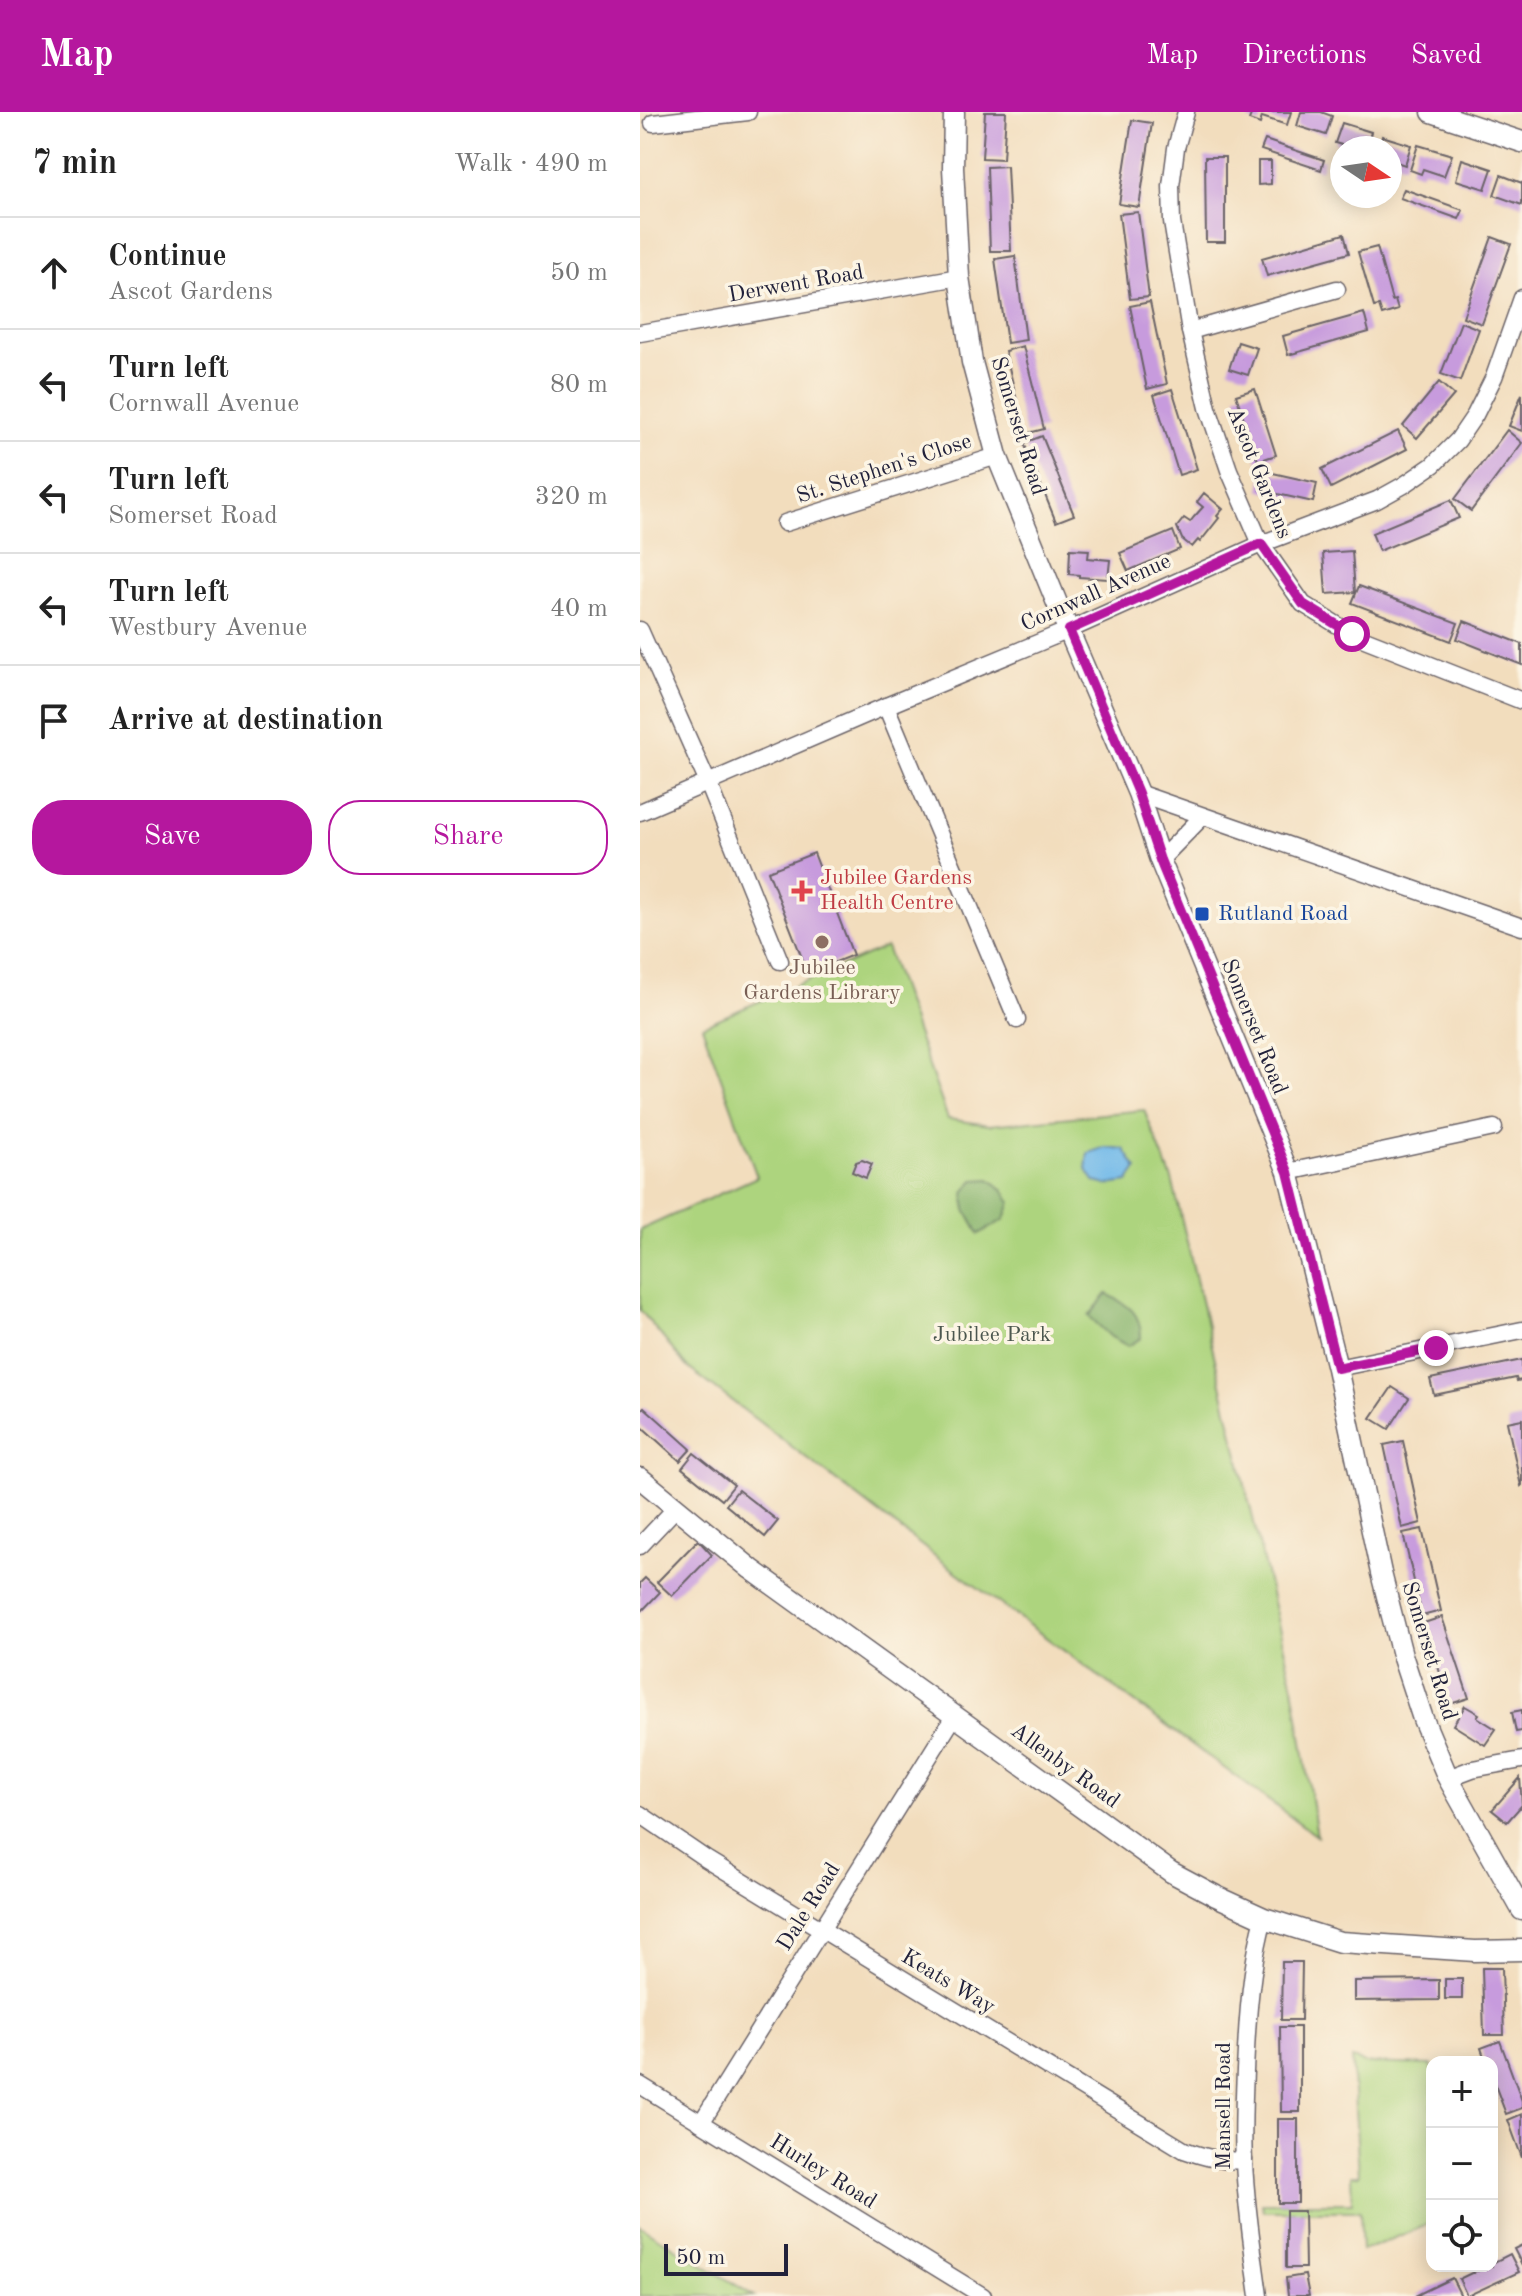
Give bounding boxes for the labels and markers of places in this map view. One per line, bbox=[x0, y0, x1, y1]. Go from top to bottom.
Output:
place label: Jubilee Gardens Health Centre bbox=[820, 867, 972, 914]
marker: Jubilee Gardens Health Centre bbox=[791, 880, 813, 902]
place label: Rutland Road bbox=[1218, 903, 1349, 925]
marker: Rutland Road bbox=[1193, 905, 1211, 923]
marker: Jubilee Gardens Library bbox=[813, 933, 831, 951]
place label: Jubilee Gardens Library bbox=[743, 957, 901, 1004]

